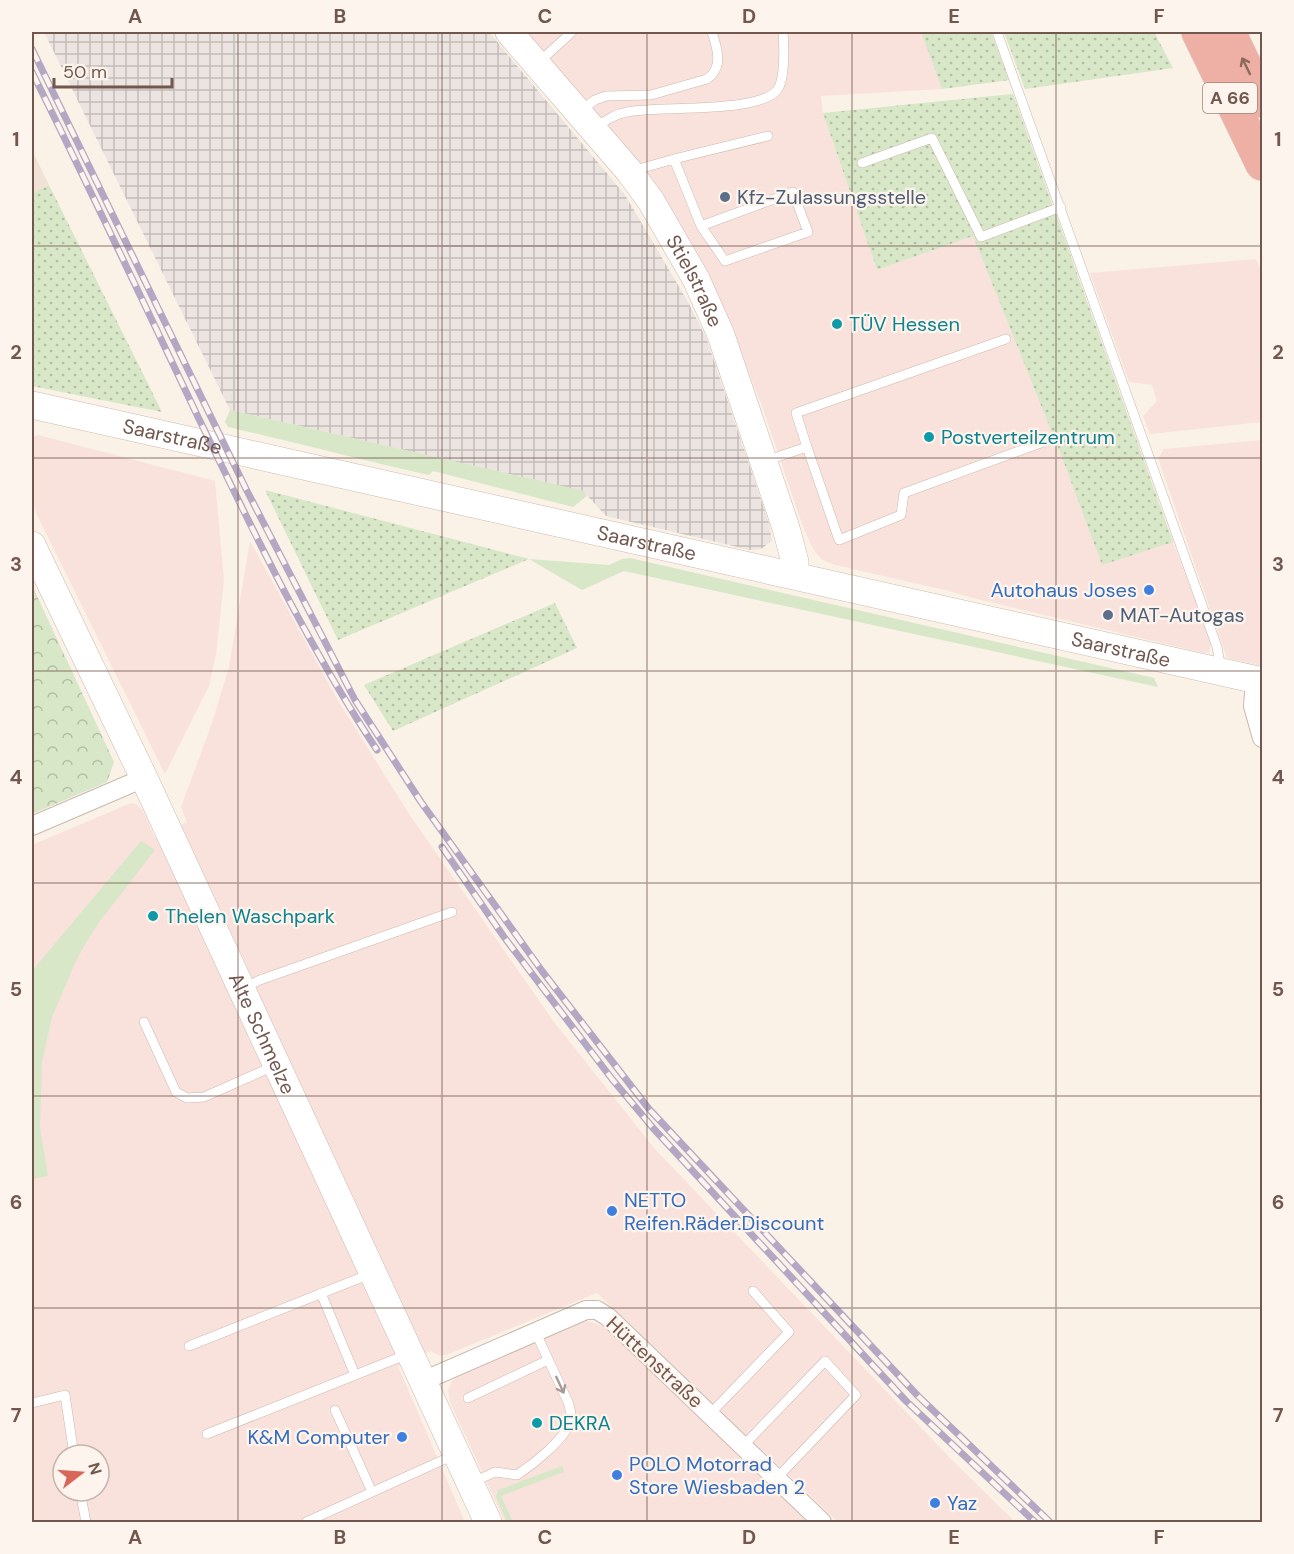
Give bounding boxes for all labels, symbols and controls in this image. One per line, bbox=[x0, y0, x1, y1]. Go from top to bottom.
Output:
text: A bbox=[128, 3, 142, 29]
text: B bbox=[334, 3, 346, 29]
text: C bbox=[538, 3, 552, 29]
text: D bbox=[742, 3, 756, 29]
text: E bbox=[948, 3, 960, 29]
text: F bbox=[1153, 3, 1165, 29]
scale bar bbox=[54, 51, 172, 89]
one-way arrow bbox=[1239, 58, 1251, 76]
text: 50 m bbox=[63, 60, 107, 84]
road number: A 66 bbox=[1203, 83, 1257, 113]
text: 1 bbox=[12, 126, 20, 152]
text: 1 bbox=[1274, 126, 1282, 152]
place label: Kfz-Zulassungsstelle bbox=[737, 184, 926, 210]
marker: Kfz-Zulassungsstelle bbox=[718, 190, 732, 204]
street label: Stielstraße bbox=[660, 230, 729, 331]
place label: TÜV Hessen bbox=[849, 311, 960, 337]
marker: TÜV Hessen bbox=[830, 317, 844, 331]
text: 2 bbox=[10, 339, 22, 365]
text: 2 bbox=[1272, 339, 1284, 365]
street label: Saarstraße bbox=[120, 413, 225, 460]
place label: Postverteilzentrum bbox=[941, 424, 1115, 450]
marker: Postverteilzentrum bbox=[922, 430, 936, 444]
street label: Saarstraße bbox=[595, 519, 699, 567]
text: 3 bbox=[10, 551, 22, 577]
text: 3 bbox=[1272, 551, 1284, 577]
place label: Autohaus Joses bbox=[991, 577, 1137, 603]
marker: Autohaus Joses bbox=[1142, 583, 1156, 597]
place label: MAT-Autogas bbox=[1120, 602, 1245, 628]
marker: MAT-Autogas bbox=[1101, 608, 1115, 622]
street label: Saarstraße bbox=[1069, 626, 1173, 673]
text: 4 bbox=[10, 764, 23, 790]
text: 4 bbox=[1272, 764, 1285, 790]
place label: Thelen Waschpark bbox=[165, 903, 335, 929]
marker: Thelen Waschpark bbox=[146, 909, 160, 923]
street label: Alte Schmelze bbox=[223, 969, 301, 1098]
text: 5 bbox=[10, 976, 22, 1002]
text: 5 bbox=[1272, 976, 1284, 1002]
place label: NETTO Reifen.Räder.Discount bbox=[624, 1187, 824, 1236]
text: 6 bbox=[10, 1189, 22, 1215]
text: 6 bbox=[1272, 1189, 1284, 1215]
marker: NETTO Reifen.Räder.Discount bbox=[605, 1204, 619, 1218]
street label: Hüttenstraße bbox=[601, 1310, 709, 1414]
one-way arrow bbox=[554, 1375, 566, 1393]
text: 7 bbox=[11, 1402, 22, 1428]
text: 7 bbox=[1273, 1402, 1284, 1428]
place label: DEKRA bbox=[549, 1410, 611, 1436]
marker: DEKRA bbox=[530, 1416, 544, 1430]
place label: K&M Computer bbox=[247, 1424, 390, 1450]
marker: K&M Computer bbox=[395, 1430, 409, 1444]
north arrow bbox=[51, 1443, 111, 1503]
place label: POLO Motorrad Store Wiesbaden 2 bbox=[629, 1451, 805, 1500]
text: N bbox=[83, 1460, 107, 1477]
marker: POLO Motorrad Store Wiesbaden 2 bbox=[610, 1468, 624, 1482]
place label: Yaz bbox=[947, 1490, 977, 1516]
marker: Yaz bbox=[928, 1496, 942, 1510]
text: A bbox=[128, 1524, 142, 1550]
text: B bbox=[334, 1524, 346, 1550]
text: C bbox=[538, 1524, 552, 1550]
text: D bbox=[742, 1524, 756, 1550]
text: E bbox=[948, 1524, 960, 1550]
text: F bbox=[1153, 1524, 1165, 1550]

